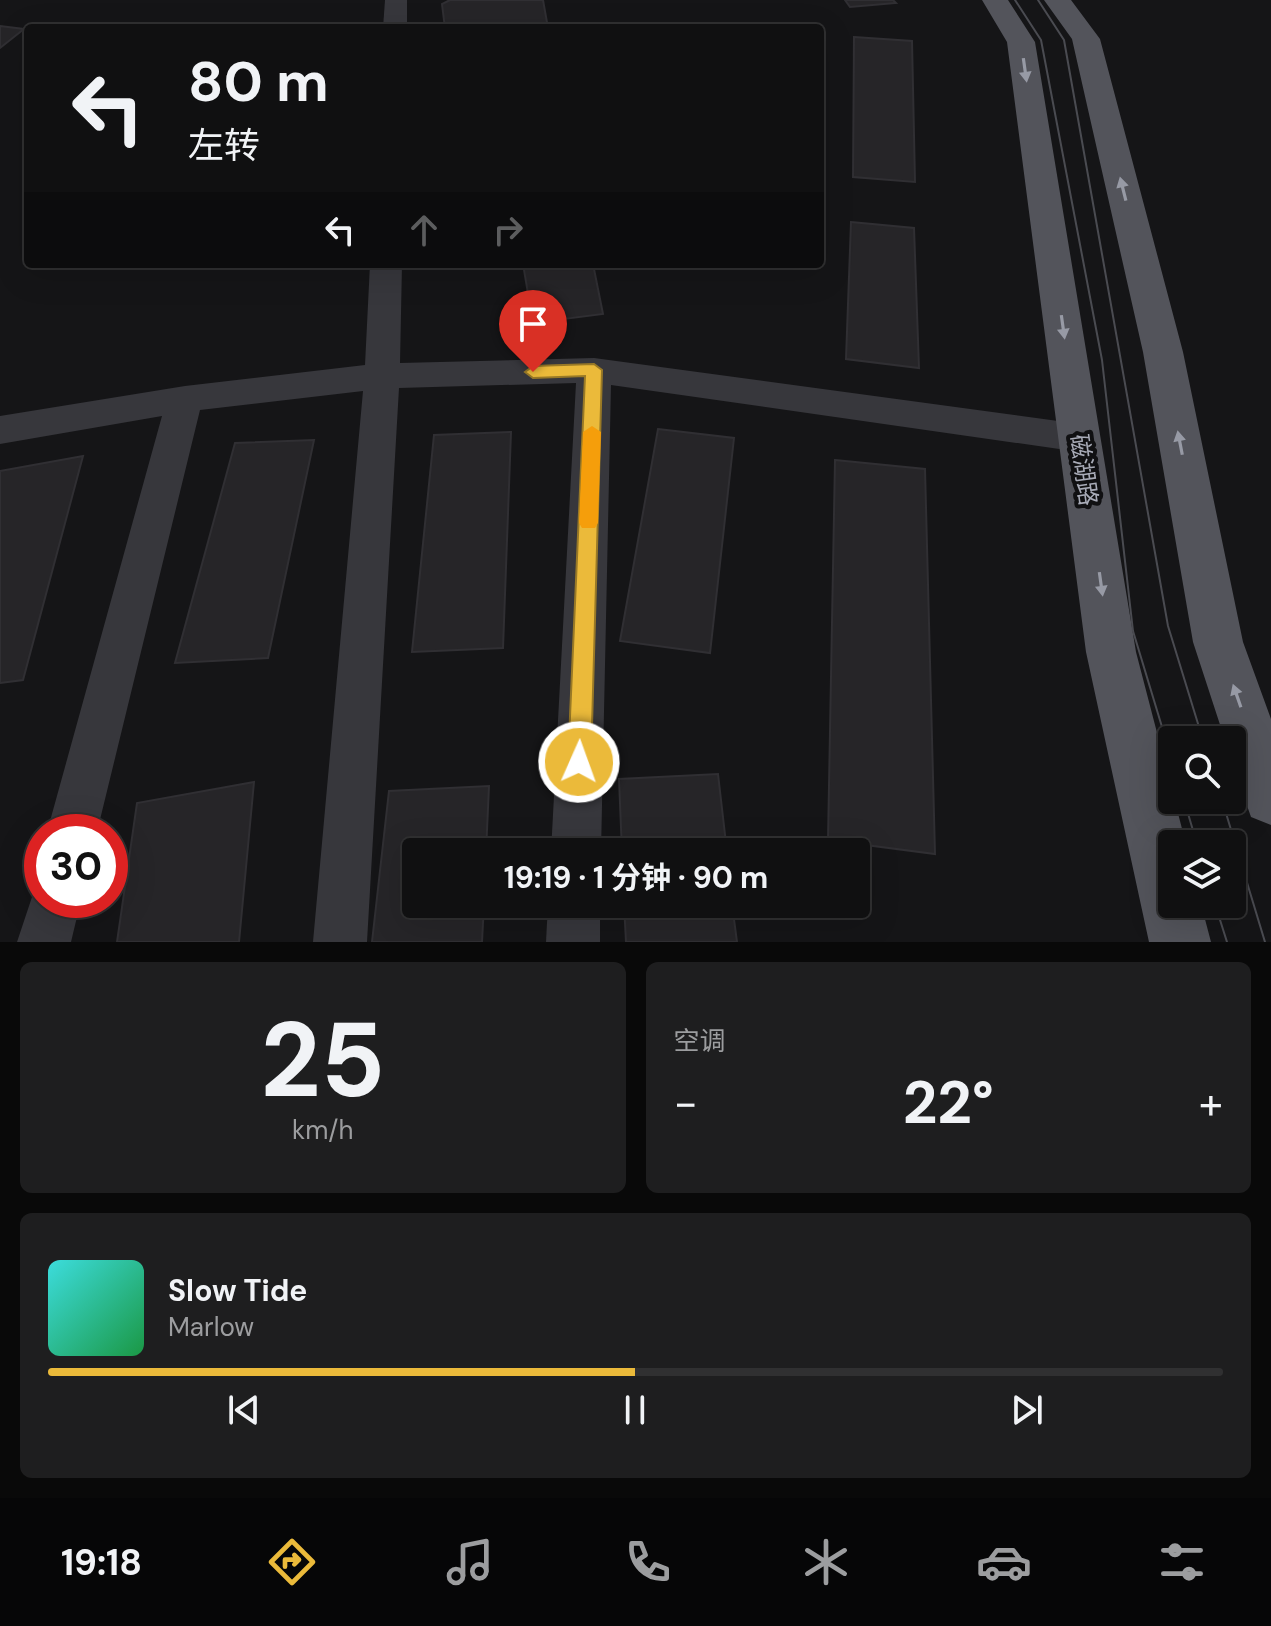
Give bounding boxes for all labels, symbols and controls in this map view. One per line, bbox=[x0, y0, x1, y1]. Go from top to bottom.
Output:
text: 80 m bbox=[188, 45, 329, 118]
icon: left bbox=[56, 56, 160, 160]
one-way arrow bbox=[1019, 58, 1032, 83]
text: 左转 bbox=[188, 122, 260, 169]
one-way arrow bbox=[1116, 177, 1128, 202]
icon: left bbox=[318, 208, 362, 252]
icon: ahead bbox=[402, 208, 446, 252]
icon: right bbox=[486, 208, 530, 252]
pin bbox=[499, 290, 567, 372]
icon: arrive bbox=[511, 302, 555, 346]
one-way arrow bbox=[1057, 315, 1070, 340]
one-way arrow bbox=[1174, 430, 1186, 455]
street label: 磁湖路 bbox=[1064, 432, 1104, 508]
one-way arrow bbox=[1095, 572, 1108, 597]
one-way arrow bbox=[1230, 684, 1242, 708]
position arrow bbox=[537, 720, 621, 804]
map controls bbox=[1158, 726, 1246, 918]
button: search bbox=[1158, 726, 1246, 814]
speed limit sign: 30 bbox=[24, 814, 128, 918]
button: layers bbox=[1158, 830, 1246, 918]
text: 19:19 · 1 分钟 · 90 m bbox=[504, 858, 768, 897]
text: 25 bbox=[260, 993, 385, 1128]
text: 空调 bbox=[674, 1024, 726, 1058]
text: 22° bbox=[903, 1063, 994, 1142]
text: − bbox=[674, 1074, 698, 1132]
text: + bbox=[1199, 1074, 1223, 1132]
text: km/h bbox=[292, 1113, 353, 1147]
text: Slow Tide bbox=[168, 1271, 307, 1310]
text: Marlow bbox=[168, 1310, 254, 1344]
icon: previous bbox=[222, 1388, 266, 1432]
icon: pause bbox=[613, 1388, 657, 1432]
icon: next bbox=[1005, 1388, 1049, 1432]
icon: directions bbox=[264, 1534, 320, 1590]
icon: music bbox=[442, 1534, 498, 1590]
icon: phone bbox=[620, 1534, 676, 1590]
icon: climate bbox=[798, 1534, 854, 1590]
icon: car bbox=[976, 1534, 1032, 1590]
icon: filters bbox=[1154, 1534, 1210, 1590]
text: 19:18 bbox=[61, 1539, 142, 1586]

